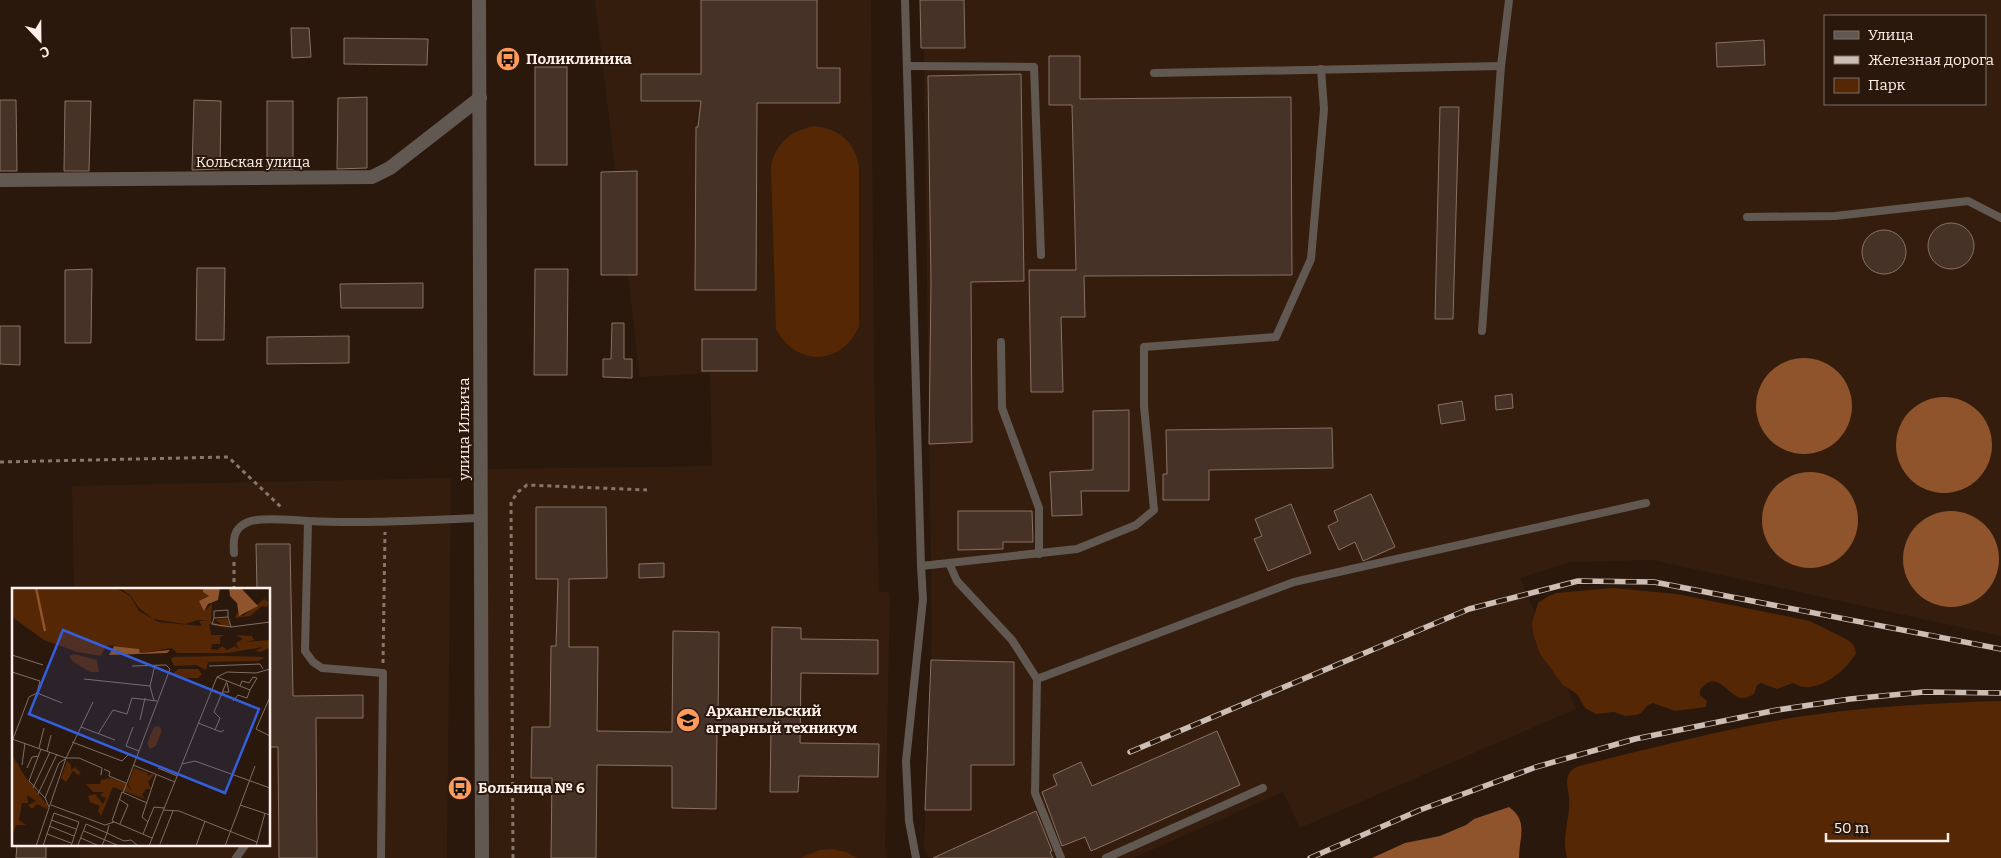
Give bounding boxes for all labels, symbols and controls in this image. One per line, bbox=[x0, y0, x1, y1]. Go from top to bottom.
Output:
north arrow bbox=[15, 15, 65, 65]
legend bbox=[1824, 15, 1986, 105]
text: Улица bbox=[1868, 26, 1914, 44]
text: С bbox=[37, 42, 52, 61]
bus stop icon: Поликлиника bbox=[495, 46, 521, 72]
place label: Поликлиника bbox=[526, 50, 632, 68]
text: Железная дорога bbox=[1868, 51, 1994, 69]
text: Парк bbox=[1868, 76, 1906, 94]
street label: Кольская улица bbox=[196, 153, 310, 171]
street label: улица Ильича bbox=[455, 378, 473, 481]
inset map bbox=[12, 588, 270, 846]
place label: Архангельский аграрный техникум bbox=[706, 702, 857, 737]
school or university icon: Архангельский аграрный техникум bbox=[675, 707, 701, 733]
bus stop icon: Больница № 6 bbox=[447, 775, 473, 801]
place label: Больница № 6 bbox=[478, 779, 585, 797]
scale bar bbox=[1826, 810, 1948, 842]
text: 50 m bbox=[1834, 819, 1870, 837]

